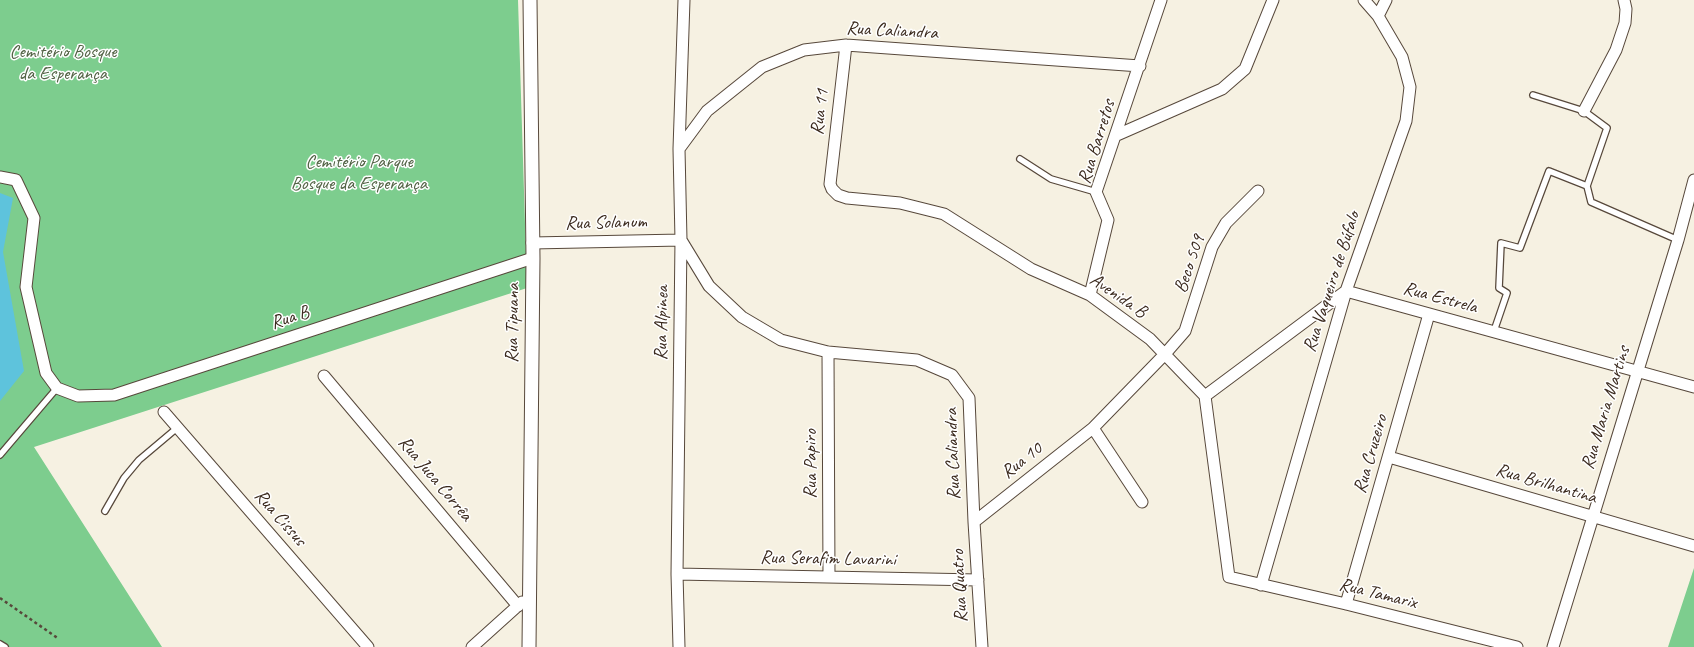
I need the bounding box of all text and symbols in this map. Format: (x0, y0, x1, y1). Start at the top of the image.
street label: Rua Caliandra (846, 17, 938, 45)
park label: Cemitério Bosque da Esperança (9, 41, 117, 85)
street label: Rua 11 (806, 88, 834, 136)
street label: Rua Barretos (1073, 97, 1121, 187)
park label: Cemitério Parque Bosque da Esperança (291, 151, 427, 195)
street label: Rua Vaqueiro de Búfalo (1299, 209, 1365, 355)
street label: Rua Solanum (565, 211, 647, 235)
street label: Beco 509 (1169, 232, 1211, 296)
street label: Avenida B (1085, 269, 1151, 323)
street label: Rua Estrela (1400, 277, 1480, 319)
street label: Rua Tipuana (501, 283, 525, 363)
street label: Rua Alpinea (650, 285, 674, 361)
street label: Rua B (268, 301, 312, 335)
street label: Rua Maria Martins (1576, 344, 1636, 472)
street label: Rua Caliandra (940, 408, 966, 500)
street label: Rua Cruzeiro (1349, 412, 1393, 496)
street label: Rua Papiro (800, 429, 822, 499)
street label: Rua Juca Corrêa (393, 432, 477, 526)
street label: Rua 10 (997, 438, 1047, 484)
street label: Rua Brilhantina (1493, 459, 1599, 509)
street label: Rua Cissus (249, 485, 311, 551)
street label: Rua Serafim Lavarini (760, 546, 896, 572)
street label: Rua Quatro (947, 549, 973, 623)
street label: Rua Tamarix (1337, 573, 1419, 615)

